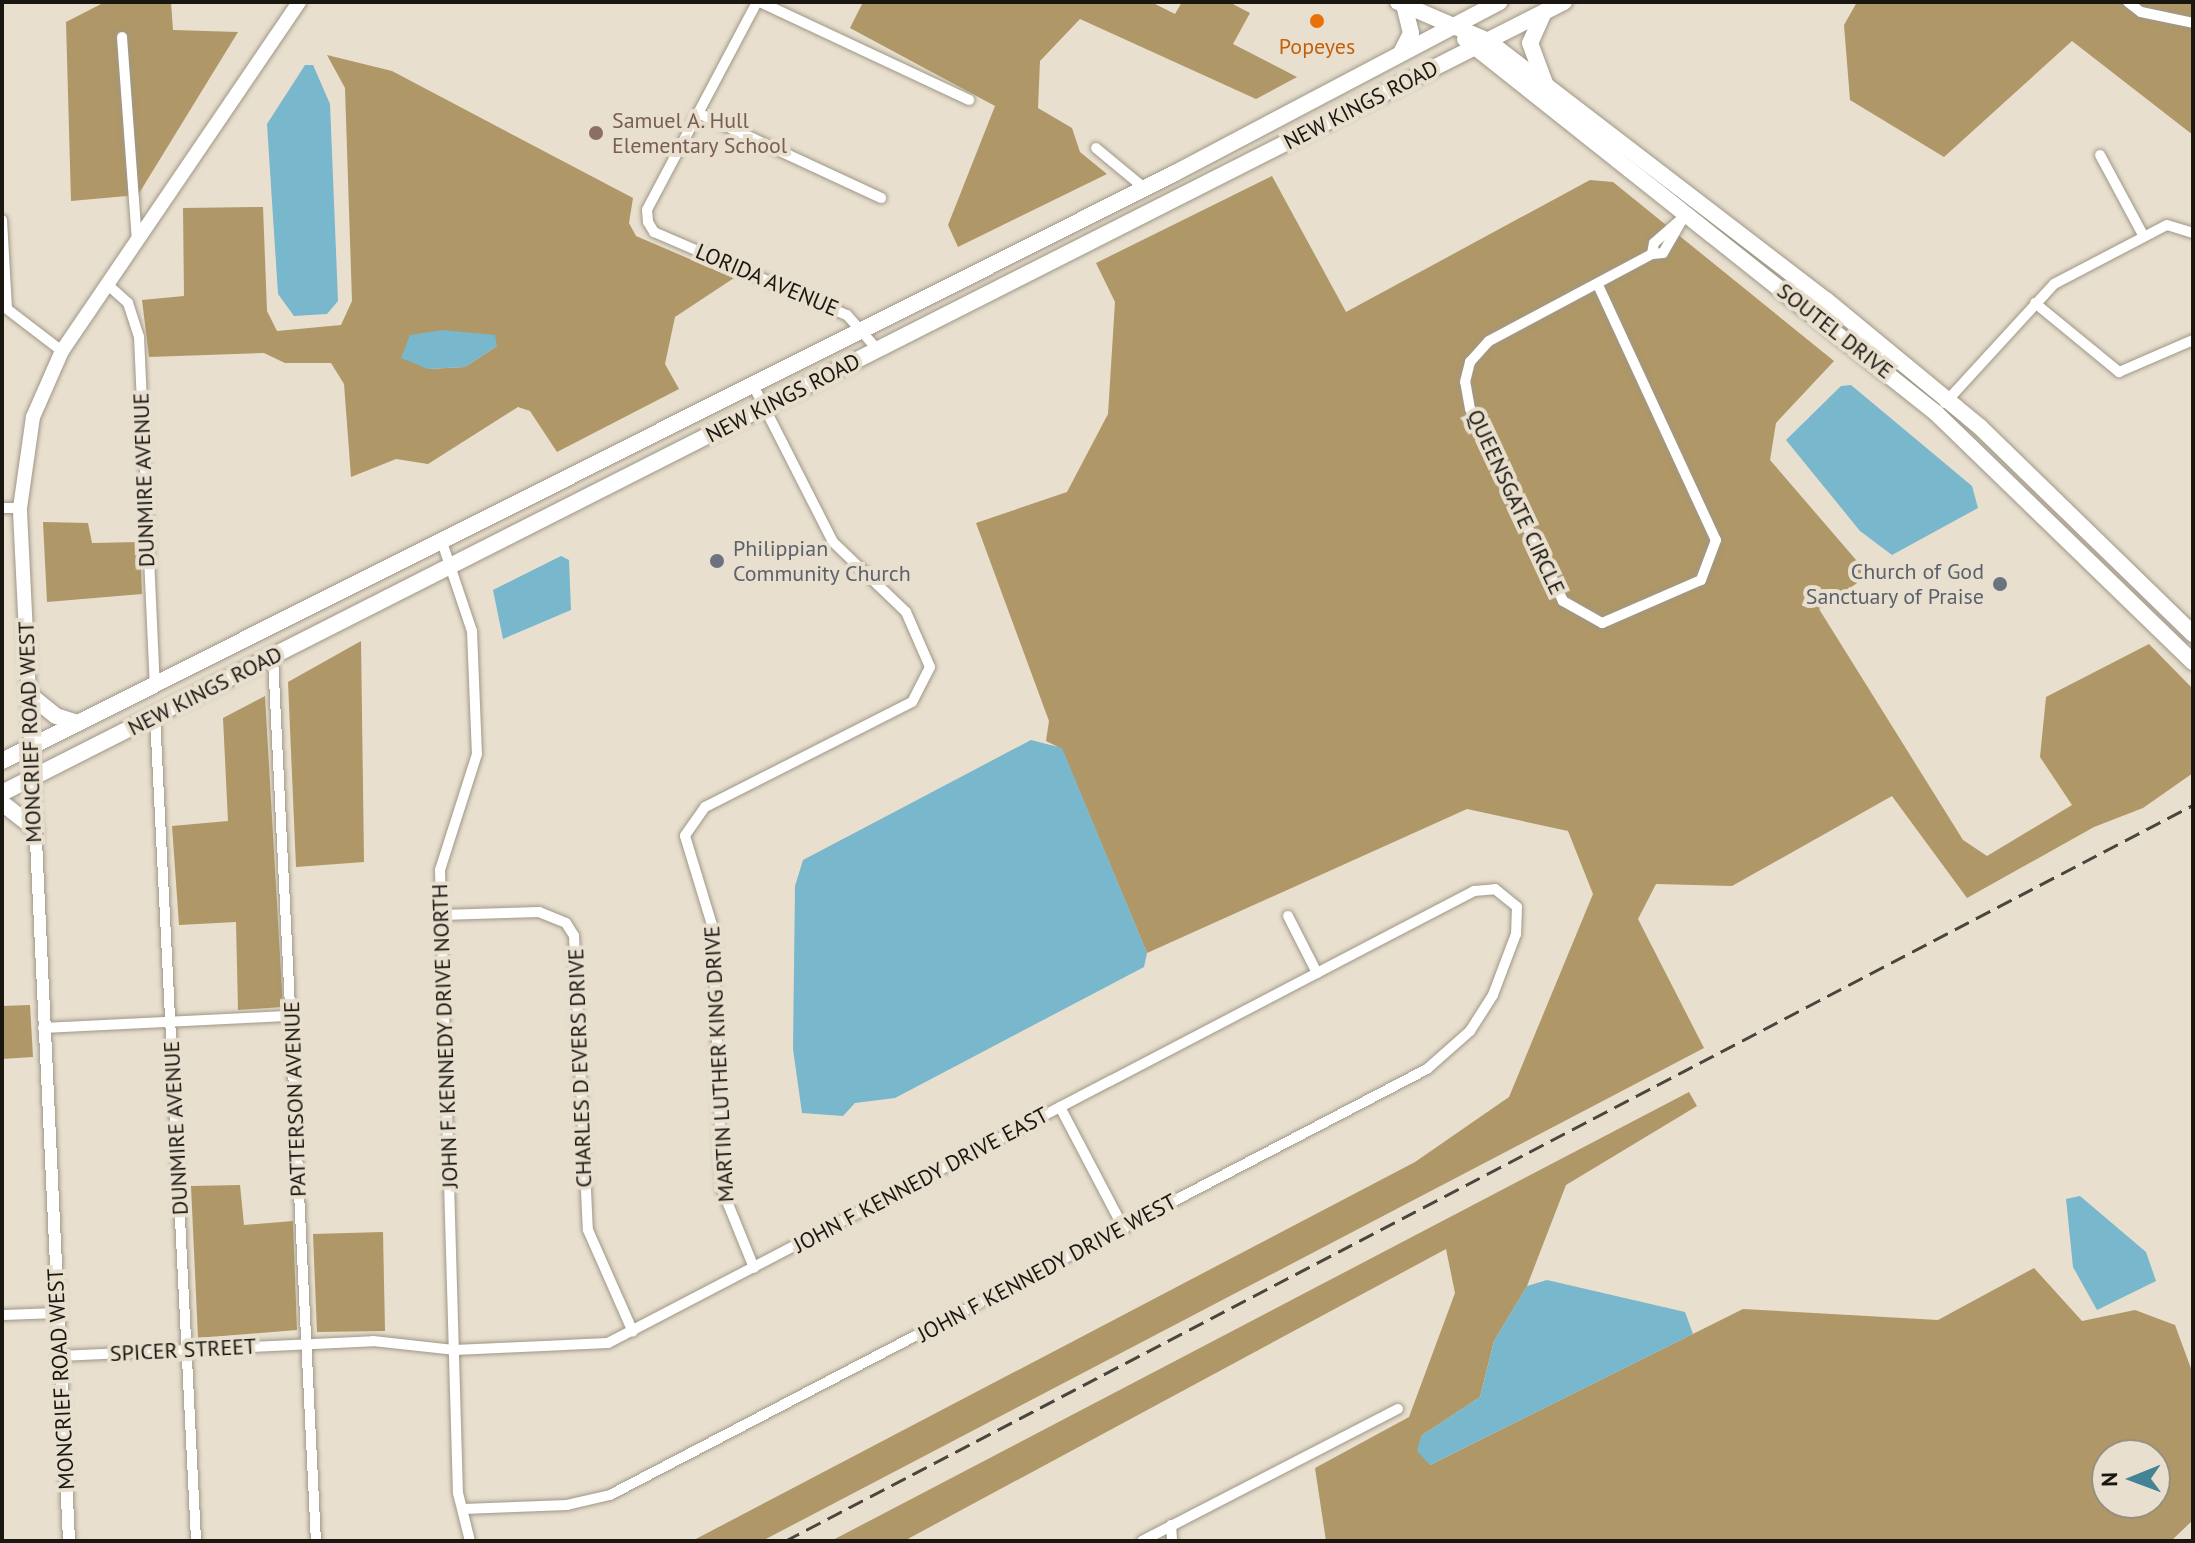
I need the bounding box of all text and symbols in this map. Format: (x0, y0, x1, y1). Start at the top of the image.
marker: Popeyes (1308, 12, 1326, 30)
place label: Popeyes (1279, 34, 1355, 60)
street label: NEW KINGS ROAD (1279, 55, 1443, 155)
place label: Samuel A. Hull Elementary School (612, 107, 788, 158)
marker: Samuel A. Hull Elementary School (587, 124, 605, 142)
street label: LORIDA AVENUE (691, 238, 843, 322)
street label: SOUTEL DRIVE (1772, 277, 1898, 385)
street label: NEW KINGS ROAD (701, 348, 865, 448)
street label: DUNMIRE AVENUE (128, 392, 160, 568)
street label: QUEENSGATE CIRCLE (1462, 405, 1570, 599)
place label: Philippian Community Church (733, 535, 912, 586)
marker: Philippian Community Church (708, 552, 726, 570)
place label: Church of God Sanctuary of Praise (1805, 558, 1984, 610)
marker: Church of God Sanctuary of Praise (1991, 575, 2009, 593)
street label: MONCRIEF ROAD WEST (13, 621, 47, 843)
street label: NEW KINGS ROAD (123, 641, 287, 741)
street label: JOHN F KENNEDY DRIVE NORTH (426, 883, 464, 1189)
street label: MARTIN LUTHER KING DRIVE (699, 925, 739, 1203)
street label: CHARLES D EVERS DRIVE (563, 948, 597, 1188)
street label: PATTERSON AVENUE (278, 1000, 312, 1198)
street label: DUNMIRE AVENUE (158, 1040, 194, 1216)
street label: JOHN F KENNEDY DRIVE EAST (789, 1101, 1053, 1259)
street label: JOHN F KENNEDY DRIVE WEST (913, 1188, 1181, 1348)
street label: MONCRIEF ROAD WEST (42, 1267, 80, 1491)
street label: SPICER STREET (109, 1333, 257, 1367)
north arrow (2091, 1439, 2171, 1519)
text: N (2095, 1472, 2123, 1487)

